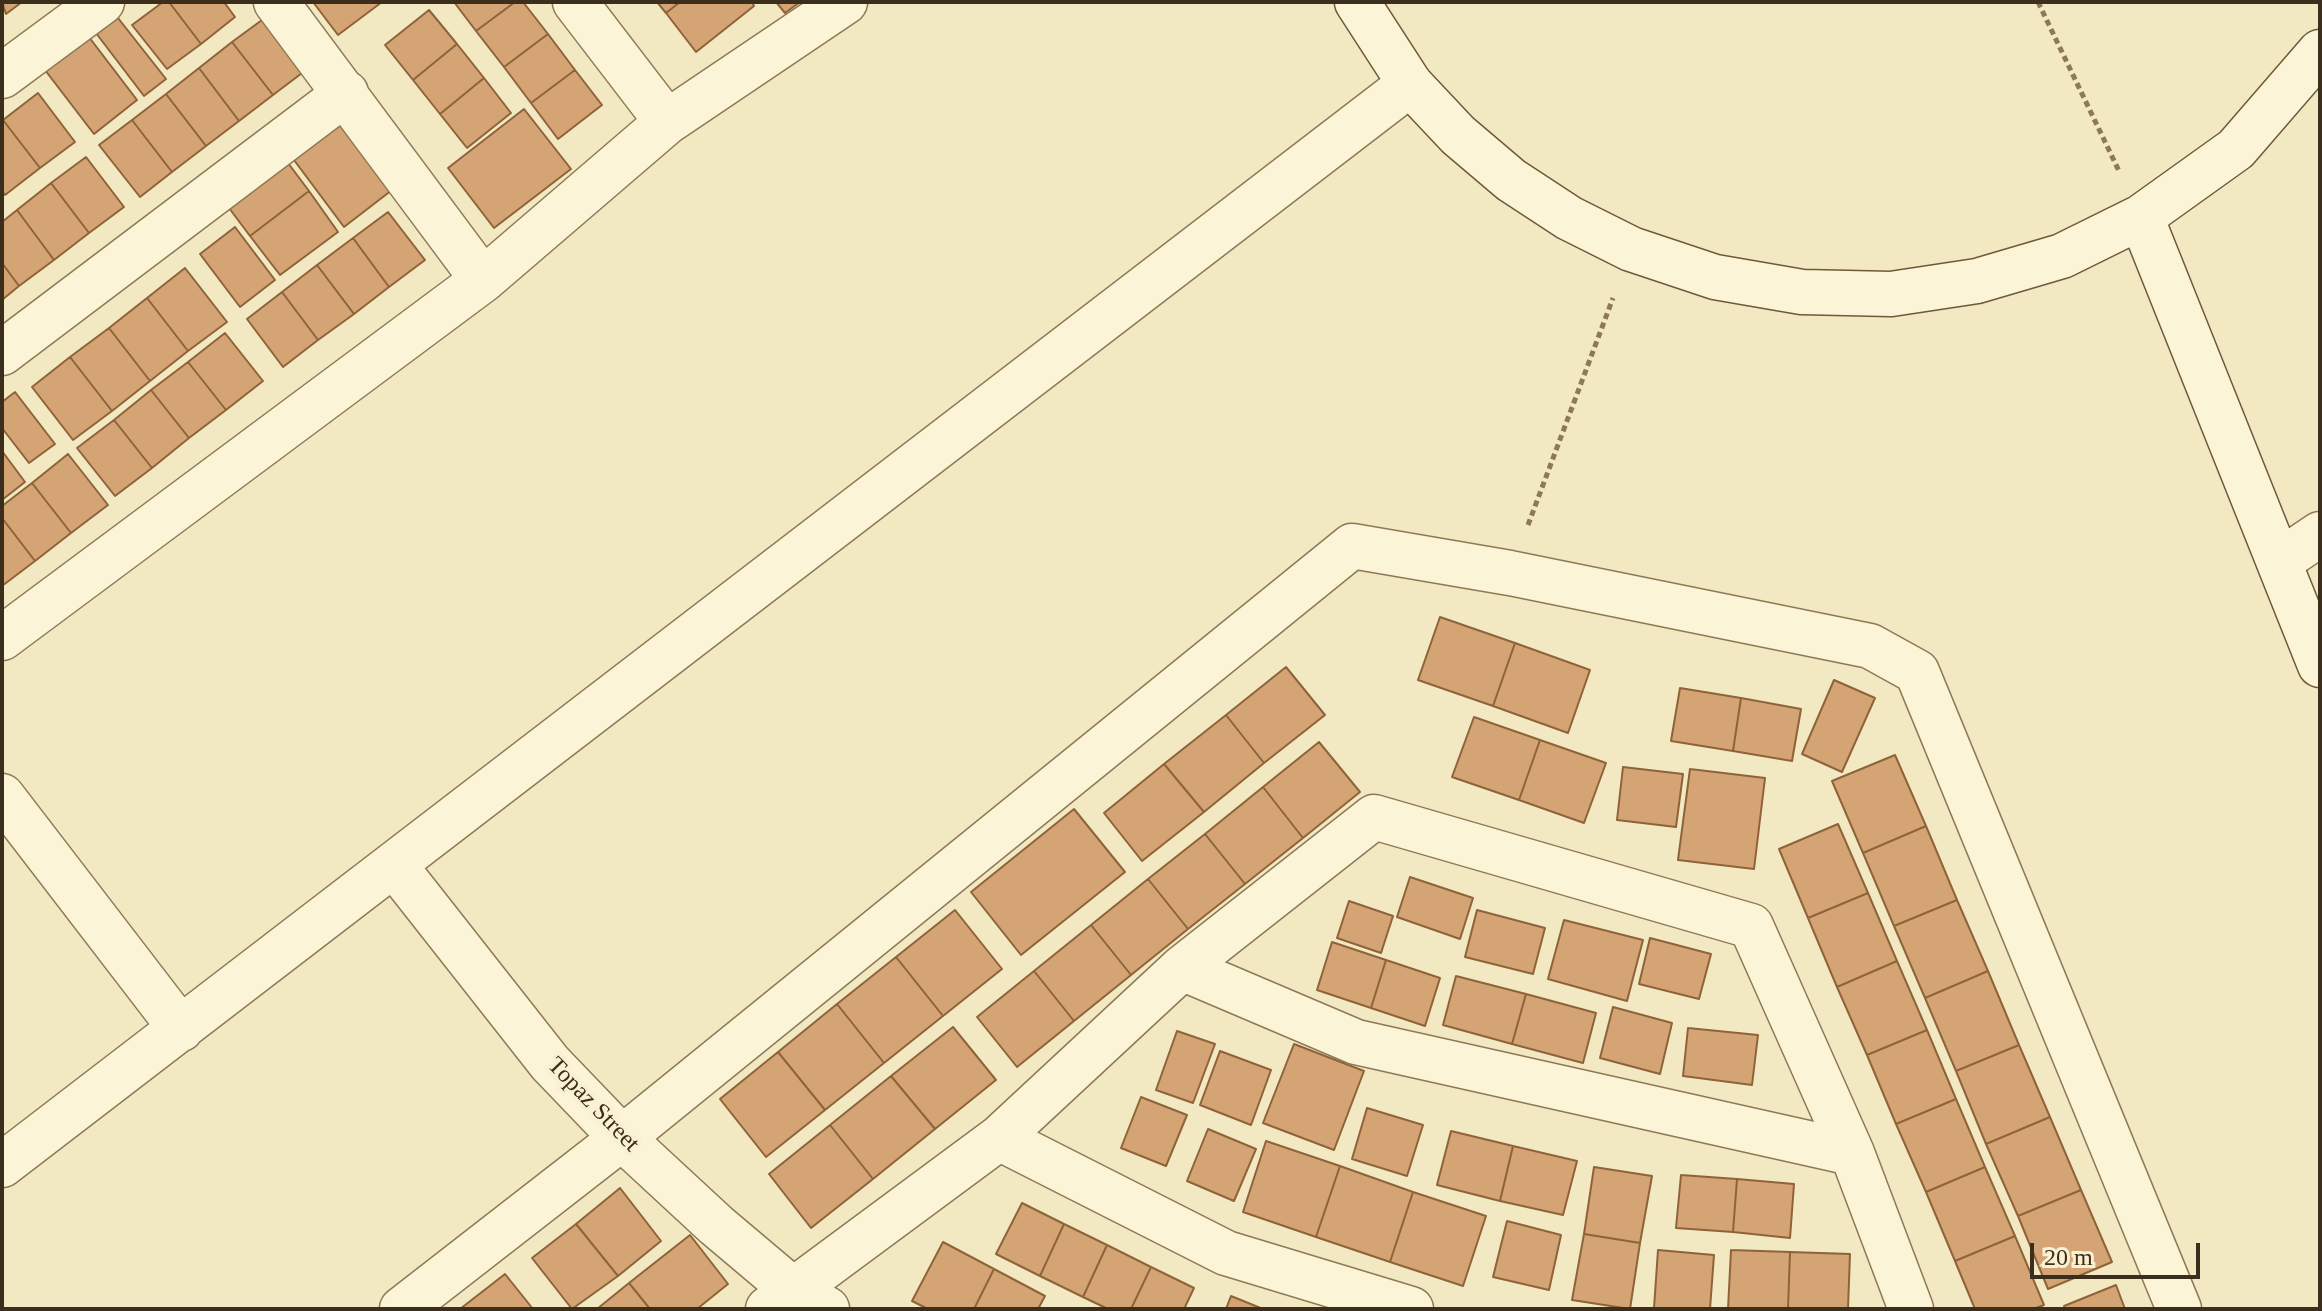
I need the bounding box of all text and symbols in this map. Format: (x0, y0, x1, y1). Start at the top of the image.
street label: Topaz Street (541, 1052, 645, 1158)
scale bar (2034, 1227, 2204, 1277)
text: 20 m (2044, 1244, 2093, 1270)

